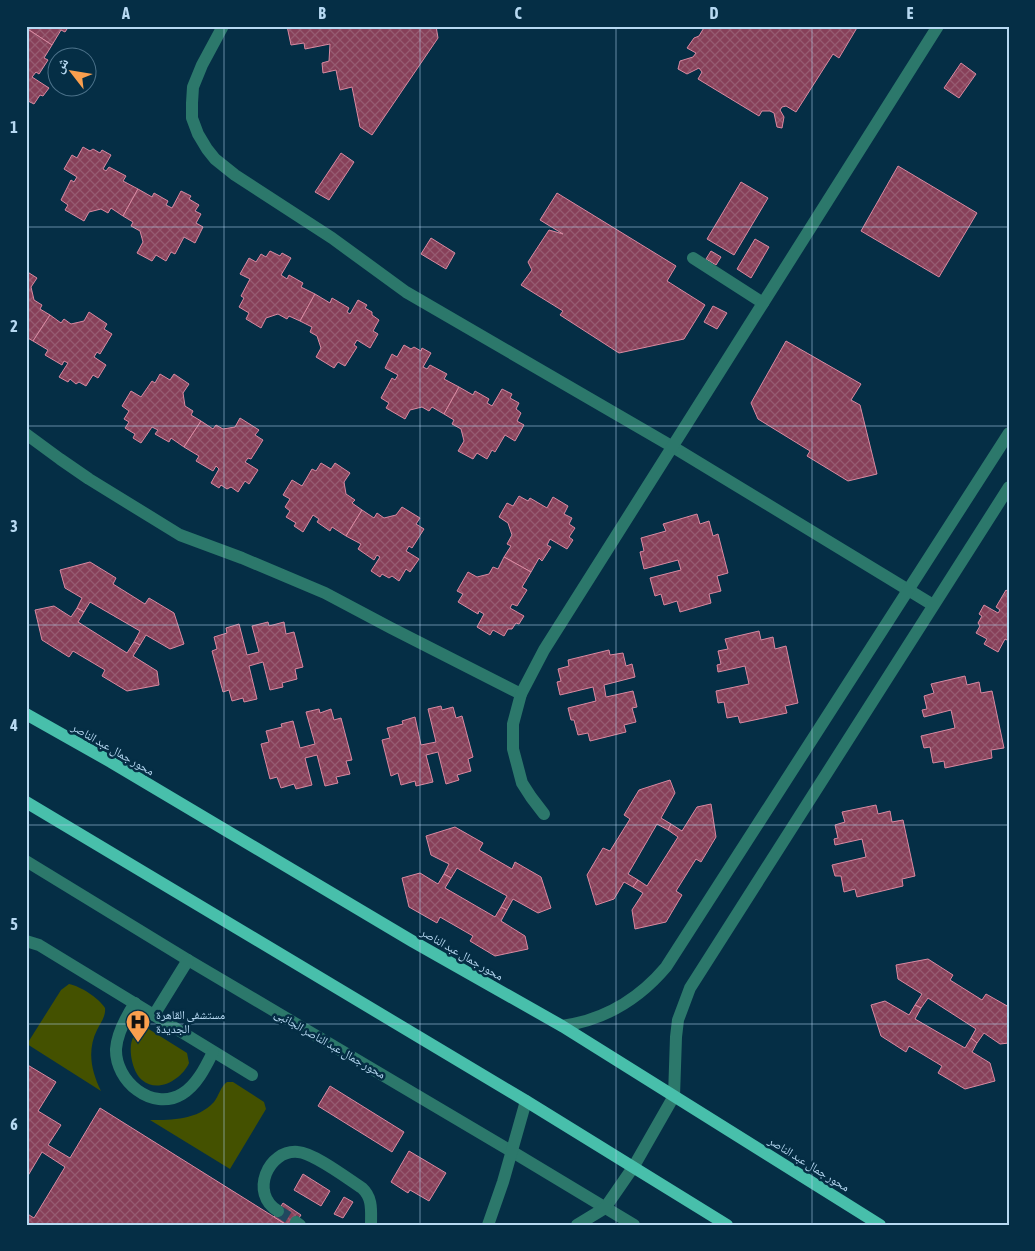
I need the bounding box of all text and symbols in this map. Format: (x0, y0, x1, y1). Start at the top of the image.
text: A (121, 4, 130, 22)
text: B (318, 4, 326, 22)
text: C (514, 4, 522, 22)
text: D (710, 4, 719, 22)
text: E (907, 4, 914, 22)
north arrow (48, 48, 98, 98)
text: ش (50, 55, 72, 76)
text: 1 (10, 118, 18, 136)
text: 2 (10, 317, 18, 335)
text: 3 (10, 517, 18, 535)
text: 4 (9, 716, 18, 734)
street label: محور جمال عبد الناصر (68, 719, 157, 779)
text: 5 (10, 915, 18, 933)
street label: محور جمال عبد الناصر (417, 924, 506, 984)
street label: محور جمال عبد الناصر الجانبى (272, 1006, 388, 1082)
place label: مستشفى القاهرة الجديدة (156, 1008, 225, 1036)
hospital icon: مستشفى القاهرة الجديدة (125, 1009, 151, 1043)
text: 6 (10, 1115, 18, 1133)
street label: محور جمال عبد الناصر (765, 1133, 852, 1195)

